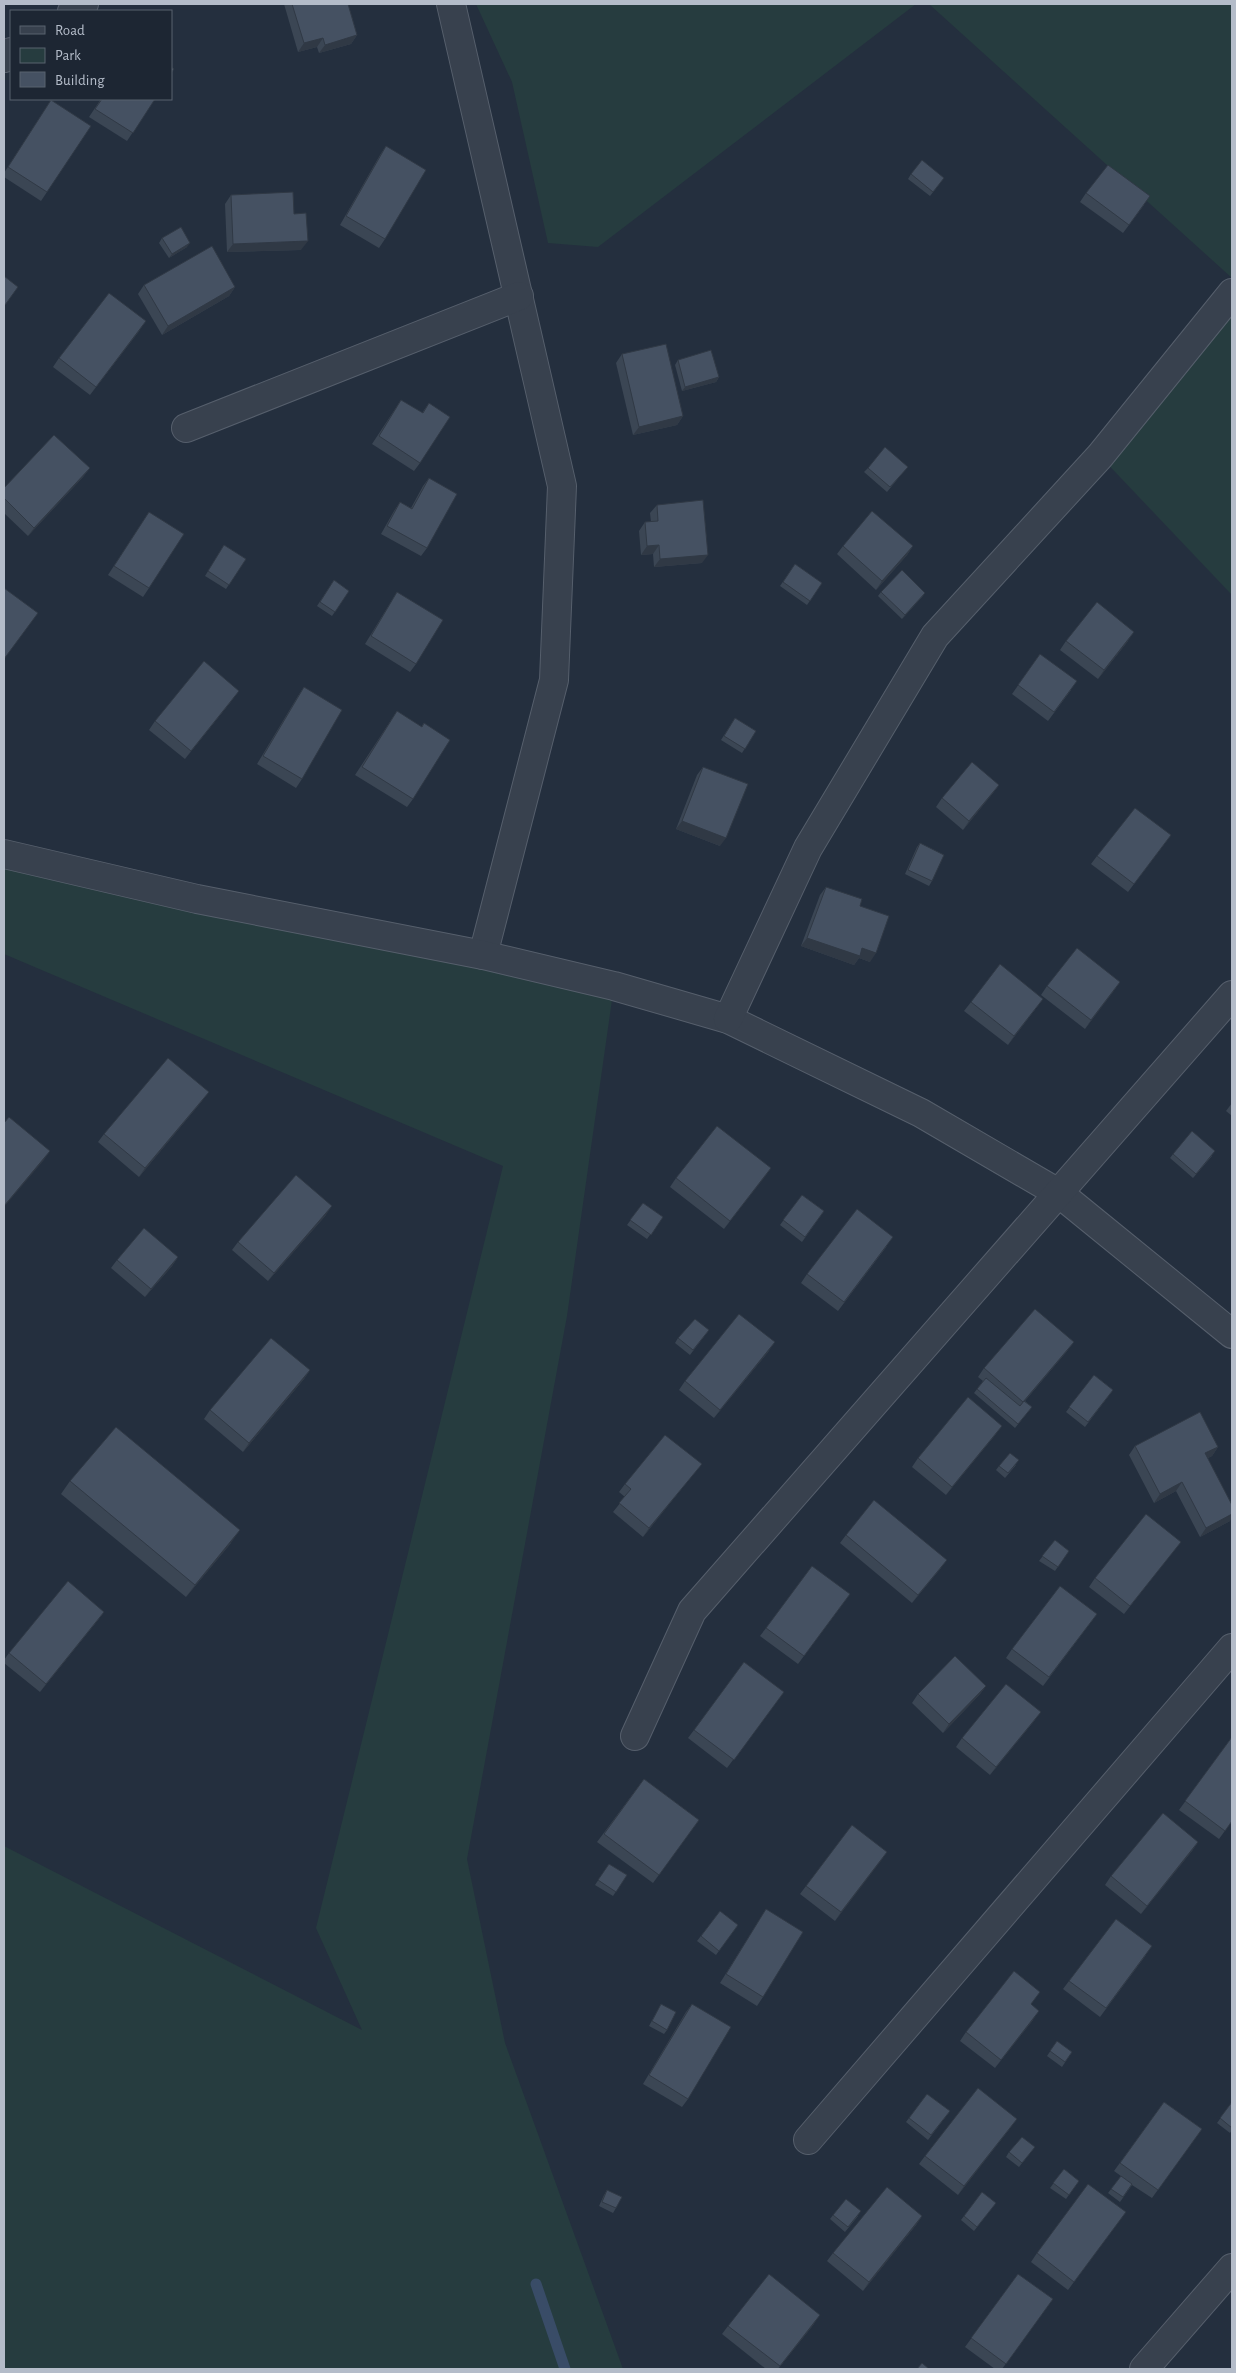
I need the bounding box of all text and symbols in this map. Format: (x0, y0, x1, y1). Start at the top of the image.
legend (10, 10, 172, 100)
text: Road (55, 23, 85, 38)
text: Park (55, 48, 81, 63)
text: Building (55, 73, 105, 88)

